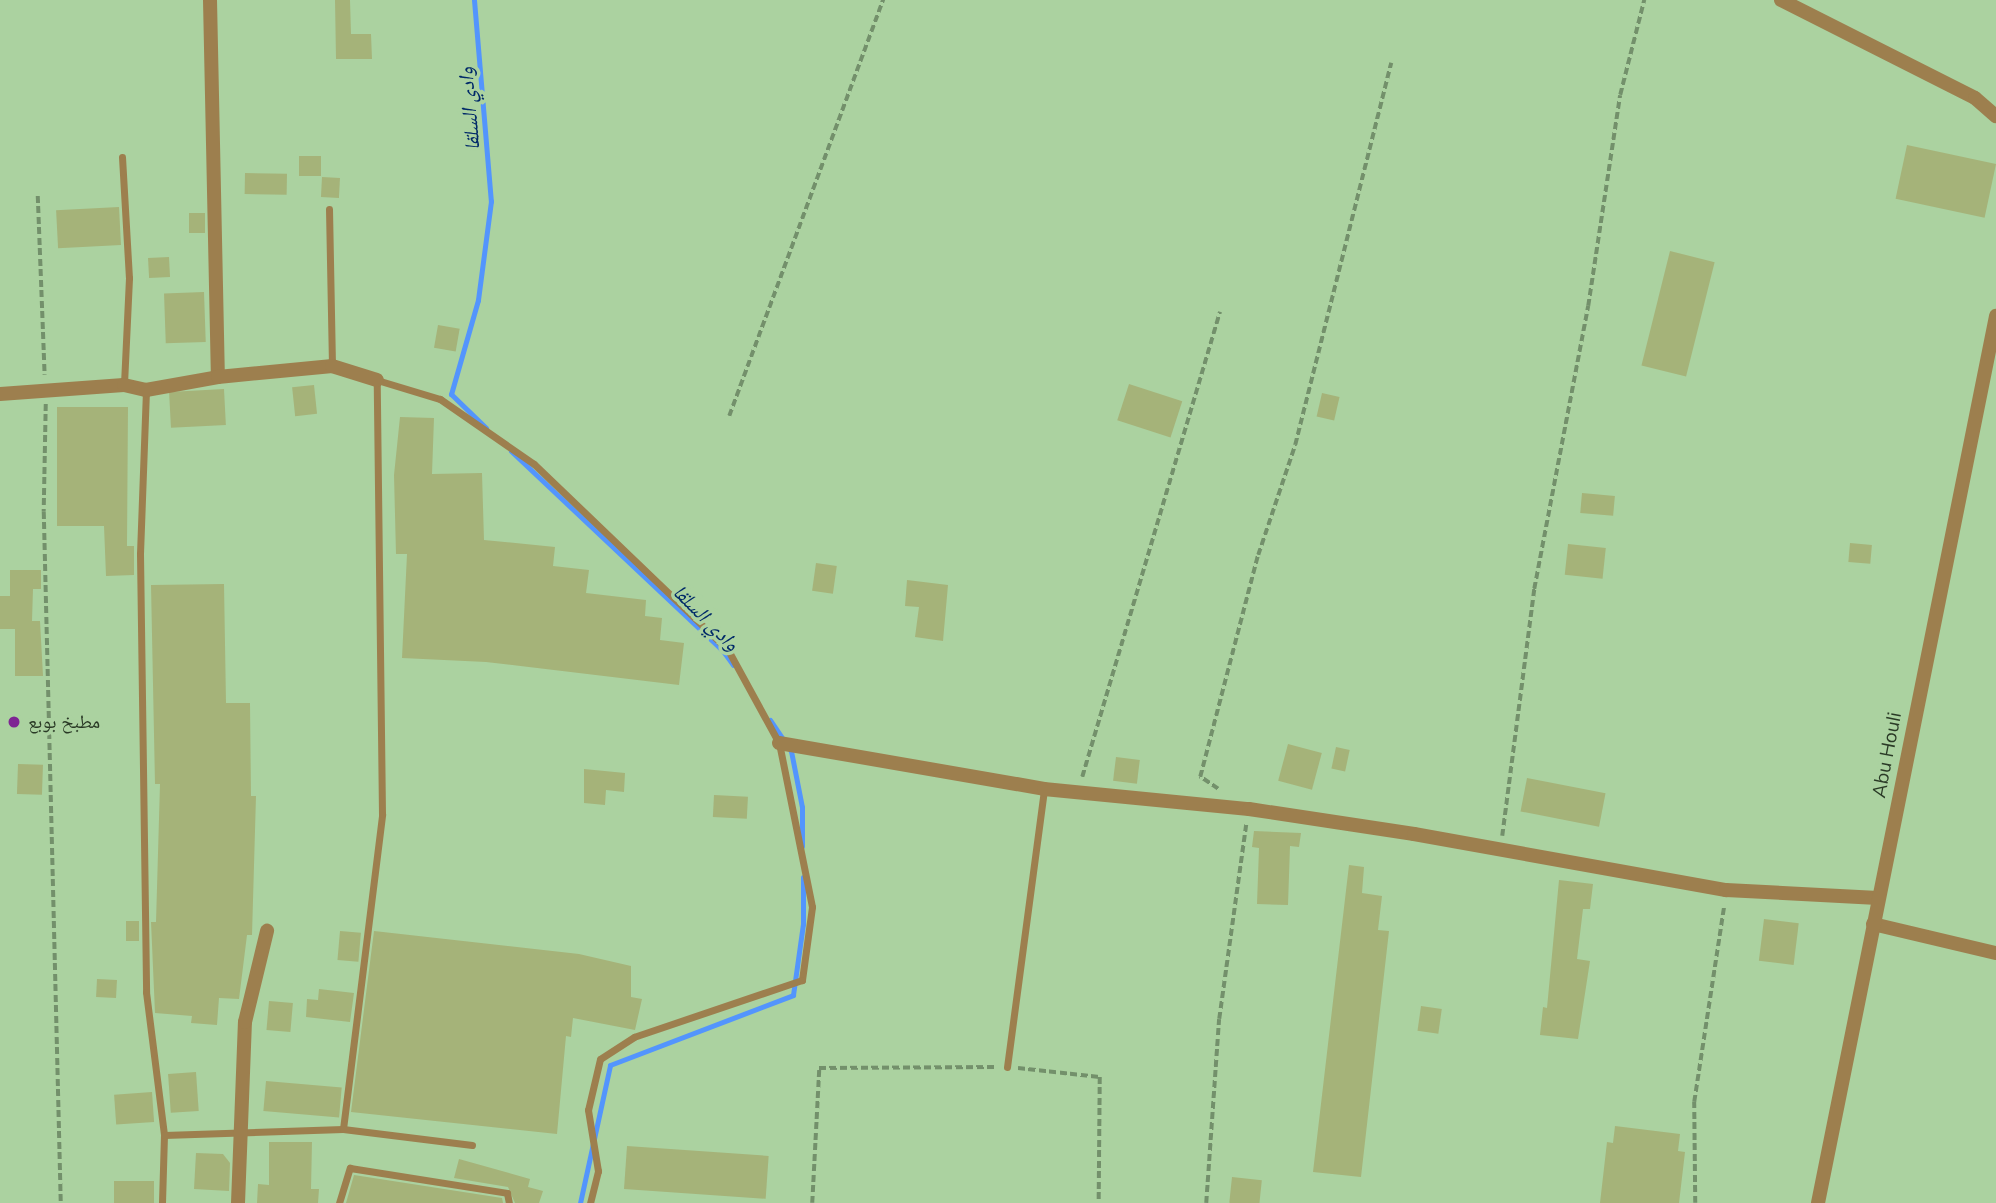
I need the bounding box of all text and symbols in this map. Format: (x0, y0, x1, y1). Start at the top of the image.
water label: وادي السلقا (452, 66, 484, 152)
water label: وادي السلقا (668, 578, 746, 656)
street label: Abu Houli (1868, 710, 1906, 800)
place label: مطبخ بوبع (28, 711, 100, 733)
marker: مطبخ بوبع (6, 714, 22, 730)

